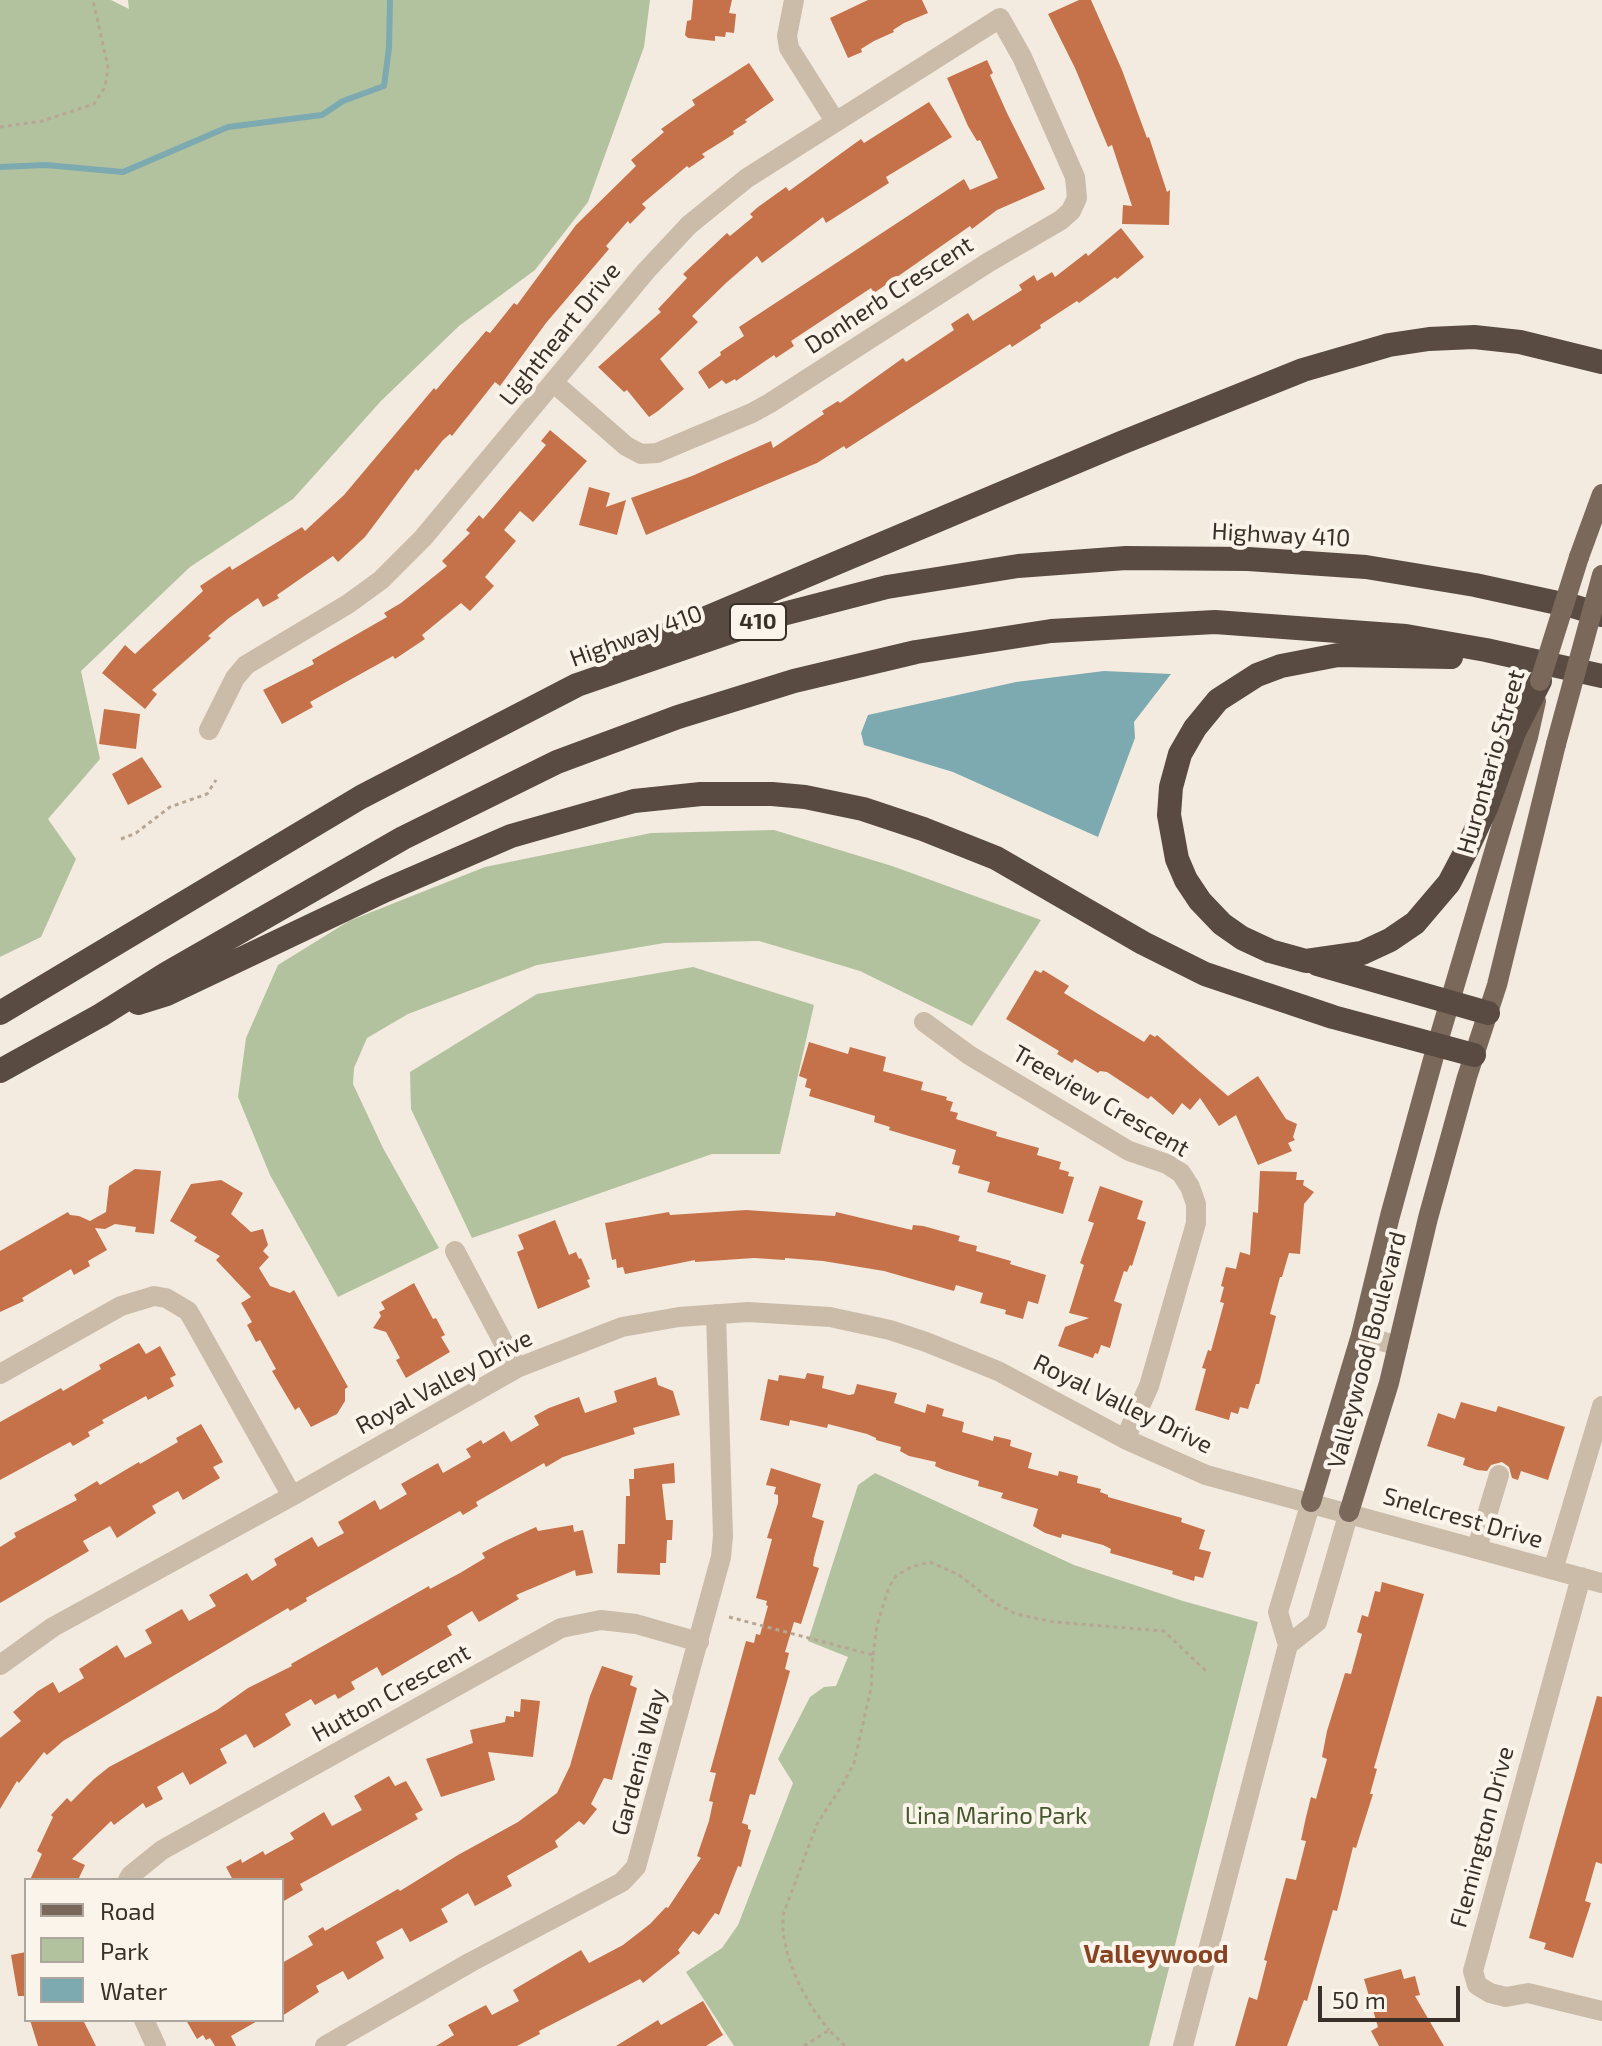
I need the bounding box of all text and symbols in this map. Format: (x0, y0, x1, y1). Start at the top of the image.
street label: Donherb Crescent (800, 230, 978, 360)
street label: Lightheart Drive (493, 257, 627, 411)
street label: Highway 410 (1211, 517, 1351, 553)
street label: Highway 410 (566, 599, 706, 673)
road number: 410 (730, 604, 786, 640)
street label: Hurontario Street (1451, 667, 1531, 857)
street label: Treeview Crescent (1008, 1039, 1194, 1163)
street label: Valleywood Boulevard (1322, 1228, 1412, 1472)
street label: Royal Valley Drive (351, 1323, 537, 1441)
street label: Royal Valley Drive (1029, 1348, 1217, 1460)
street label: Snelcrest Drive (1380, 1481, 1546, 1555)
street label: Hutton Crescent (307, 1638, 475, 1748)
street label: Gardenia Way (606, 1685, 672, 1839)
street label: Flemington Drive (1444, 1743, 1520, 1931)
park label: Lina Marino Park (905, 1802, 1087, 1830)
legend (24, 1878, 284, 2022)
text: Road (100, 1896, 155, 1925)
text: Park (100, 1936, 149, 1965)
district label: Valleywood (1083, 1938, 1229, 1970)
scale bar (1322, 1970, 1464, 2020)
text: Water (100, 1976, 167, 2005)
text: 50 m (1332, 1985, 1386, 2014)

